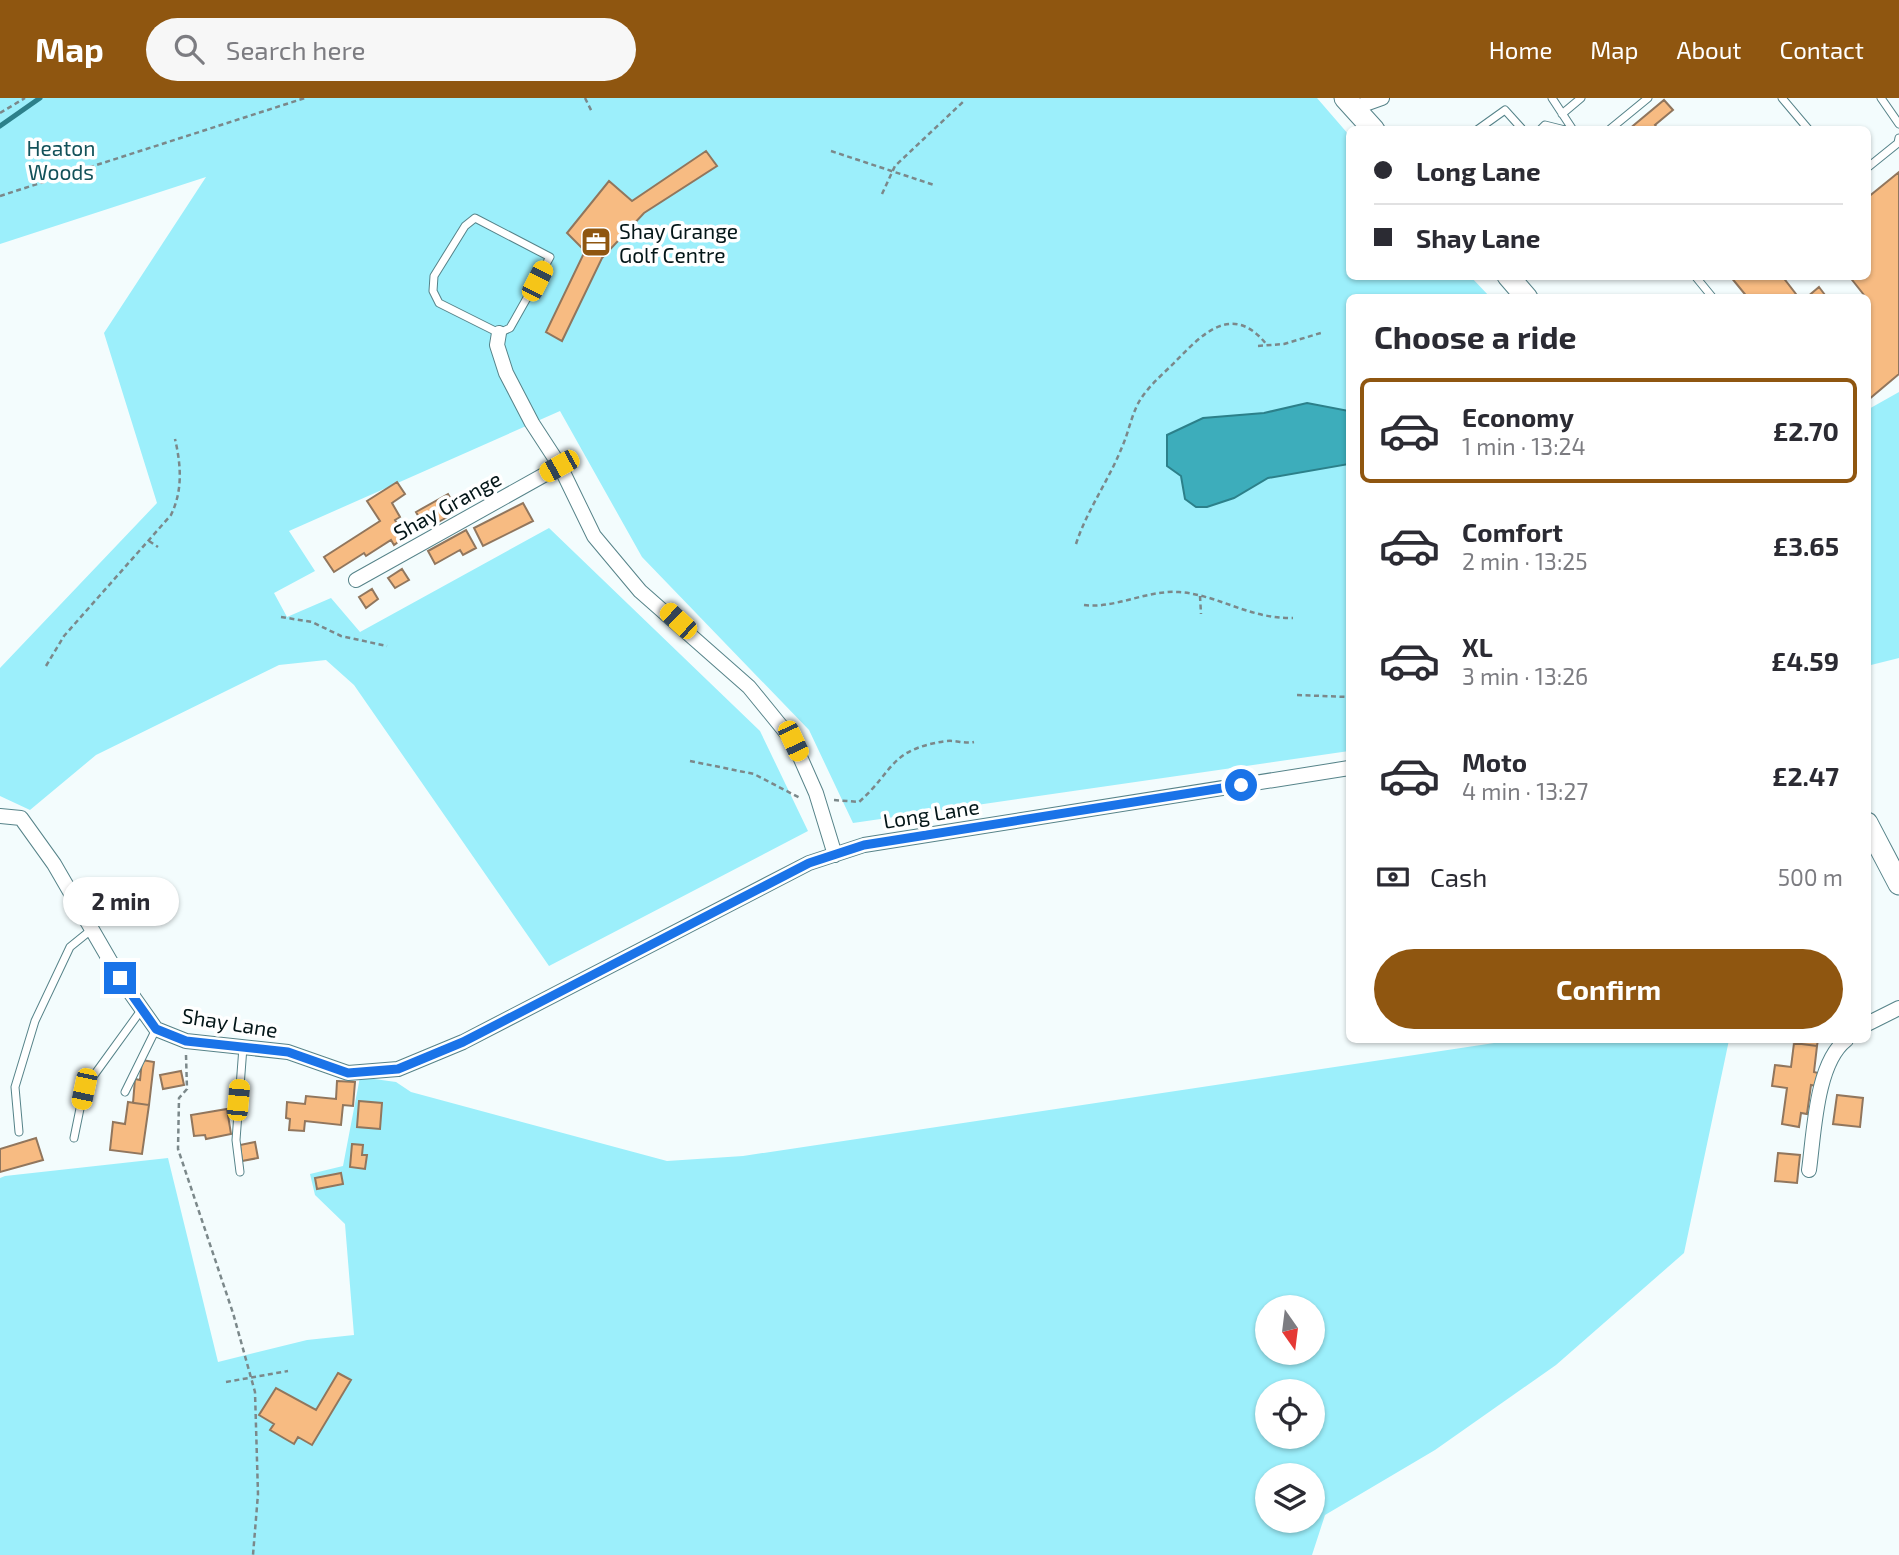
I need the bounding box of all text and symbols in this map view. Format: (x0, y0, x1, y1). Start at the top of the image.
search box (146, 18, 636, 81)
text: Map (35, 29, 104, 69)
icon: search (170, 30, 208, 68)
text: Search here (226, 34, 365, 65)
text: Home (1489, 35, 1552, 64)
text: Map (1590, 35, 1638, 64)
text: About (1676, 35, 1742, 64)
text: Contact (1780, 35, 1864, 64)
park label: Heaton Woods (27, 135, 95, 184)
text: Long Lane (1416, 155, 1541, 186)
place label: Shay Grange Golf Centre (619, 218, 738, 267)
text: Shay Lane (1416, 222, 1540, 253)
office icon: Shay Grange Golf Centre (579, 225, 613, 259)
car (519, 258, 556, 304)
text: Choose a ride (1374, 317, 1577, 355)
icon: car (1378, 399, 1441, 462)
text: Economy (1462, 401, 1574, 432)
text: £2.70 (1773, 415, 1839, 446)
text: 1 min · 13:24 (1462, 432, 1586, 460)
car (536, 447, 583, 485)
street label: Shay Grange (389, 465, 505, 545)
icon: car (1378, 514, 1441, 577)
text: Comfort (1462, 516, 1563, 547)
text: £3.65 (1773, 530, 1839, 561)
text: 2 min · 13:25 (1462, 547, 1588, 575)
car (656, 599, 701, 643)
icon: car (1378, 629, 1441, 692)
text: XL (1462, 631, 1493, 662)
text: £4.59 (1771, 645, 1839, 676)
text: 3 min · 13:26 (1462, 662, 1588, 690)
car (775, 718, 812, 764)
icon: car (1378, 744, 1441, 807)
text: Moto (1462, 746, 1527, 777)
text: £2.47 (1772, 760, 1839, 791)
route start (1225, 769, 1257, 801)
text: 4 min · 13:27 (1462, 777, 1588, 805)
street label: Long Lane (881, 793, 981, 833)
icon: cash (1374, 858, 1412, 896)
text: Cash (1430, 861, 1487, 892)
text: 500 m (1778, 863, 1843, 891)
callout: 2 min (62, 876, 178, 926)
text: 2 min (92, 887, 150, 915)
button: Confirm (1374, 949, 1843, 1029)
route end (104, 962, 136, 994)
street label: Shay Lane (180, 1002, 280, 1042)
car (70, 1066, 99, 1112)
car (226, 1078, 251, 1122)
north arrow (1255, 1295, 1325, 1365)
map controls (1255, 1295, 1325, 1533)
button: locate (1255, 1379, 1325, 1449)
button: layers (1255, 1463, 1325, 1533)

